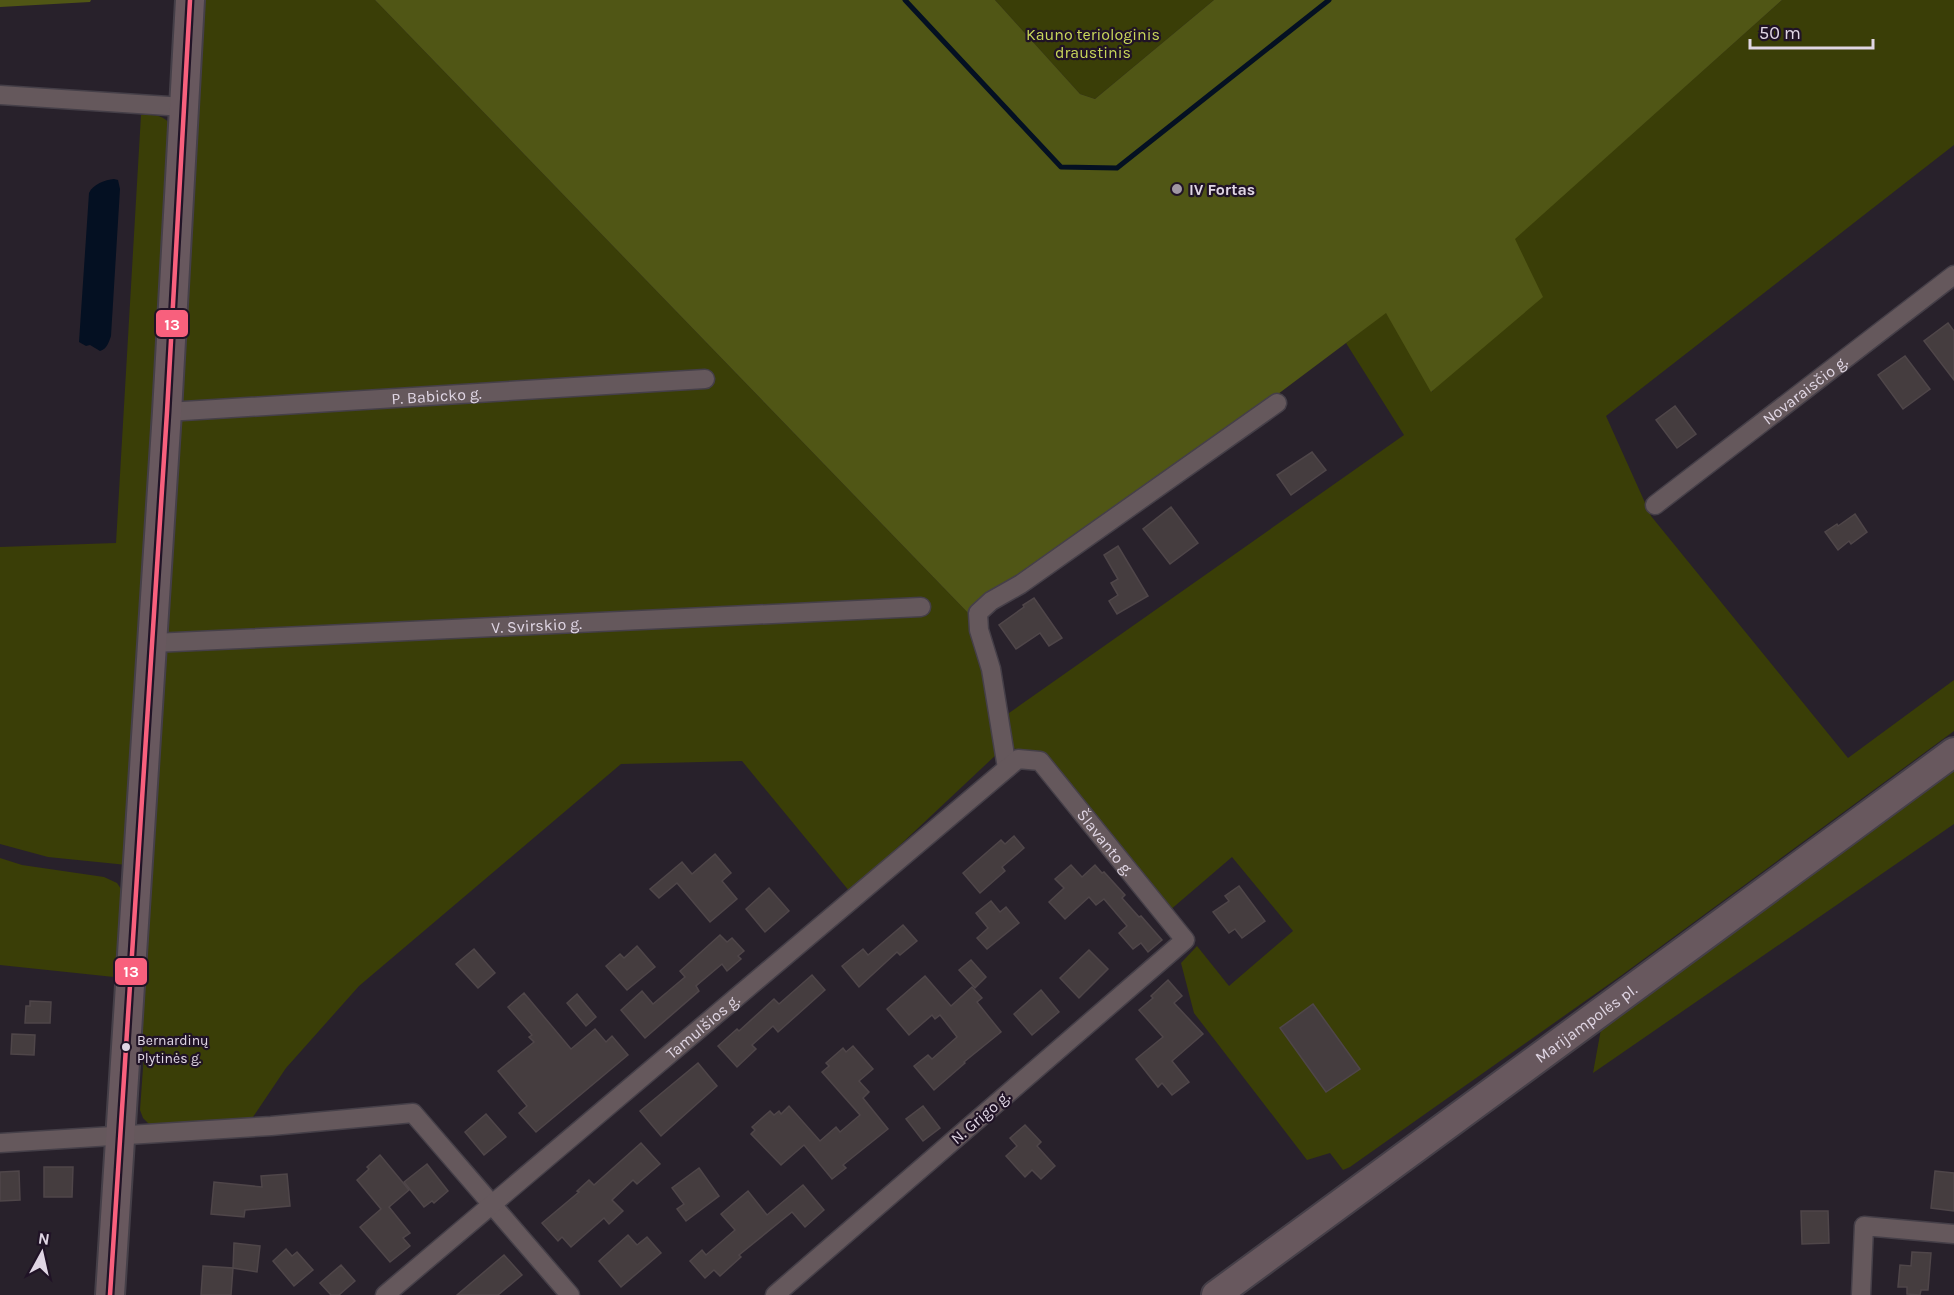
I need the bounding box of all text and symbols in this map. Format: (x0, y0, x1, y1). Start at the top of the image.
scale bar (1750, 12, 1873, 50)
text: 50 m (1759, 22, 1801, 44)
park label: Kauno teriologinis draustinis (1026, 25, 1160, 62)
place label: IV Fortas (1189, 180, 1255, 199)
marker: IV Fortas (1170, 182, 1184, 196)
line badge: 13 (155, 309, 189, 338)
text: 13 (164, 315, 180, 334)
street label: Novaraisčio g. (1759, 351, 1851, 429)
street label: P. Babicko g. (391, 384, 482, 408)
street label: V. Svirskio g. (491, 614, 582, 637)
street label: Šlavanto g. (1073, 805, 1138, 880)
line badge: 13 (114, 957, 148, 986)
text: 13 (123, 962, 139, 981)
street label: Marijampolės pl. (1531, 980, 1641, 1067)
street label: Tamulšios g. (662, 990, 744, 1063)
place label: Bernardinų Plytinės g. (137, 1032, 209, 1067)
marker: Bernardinų Plytinės g. (120, 1041, 132, 1053)
street label: N. Grigo g. (947, 1087, 1014, 1148)
north arrow (12, 1223, 72, 1283)
text: N (37, 1228, 51, 1249)

